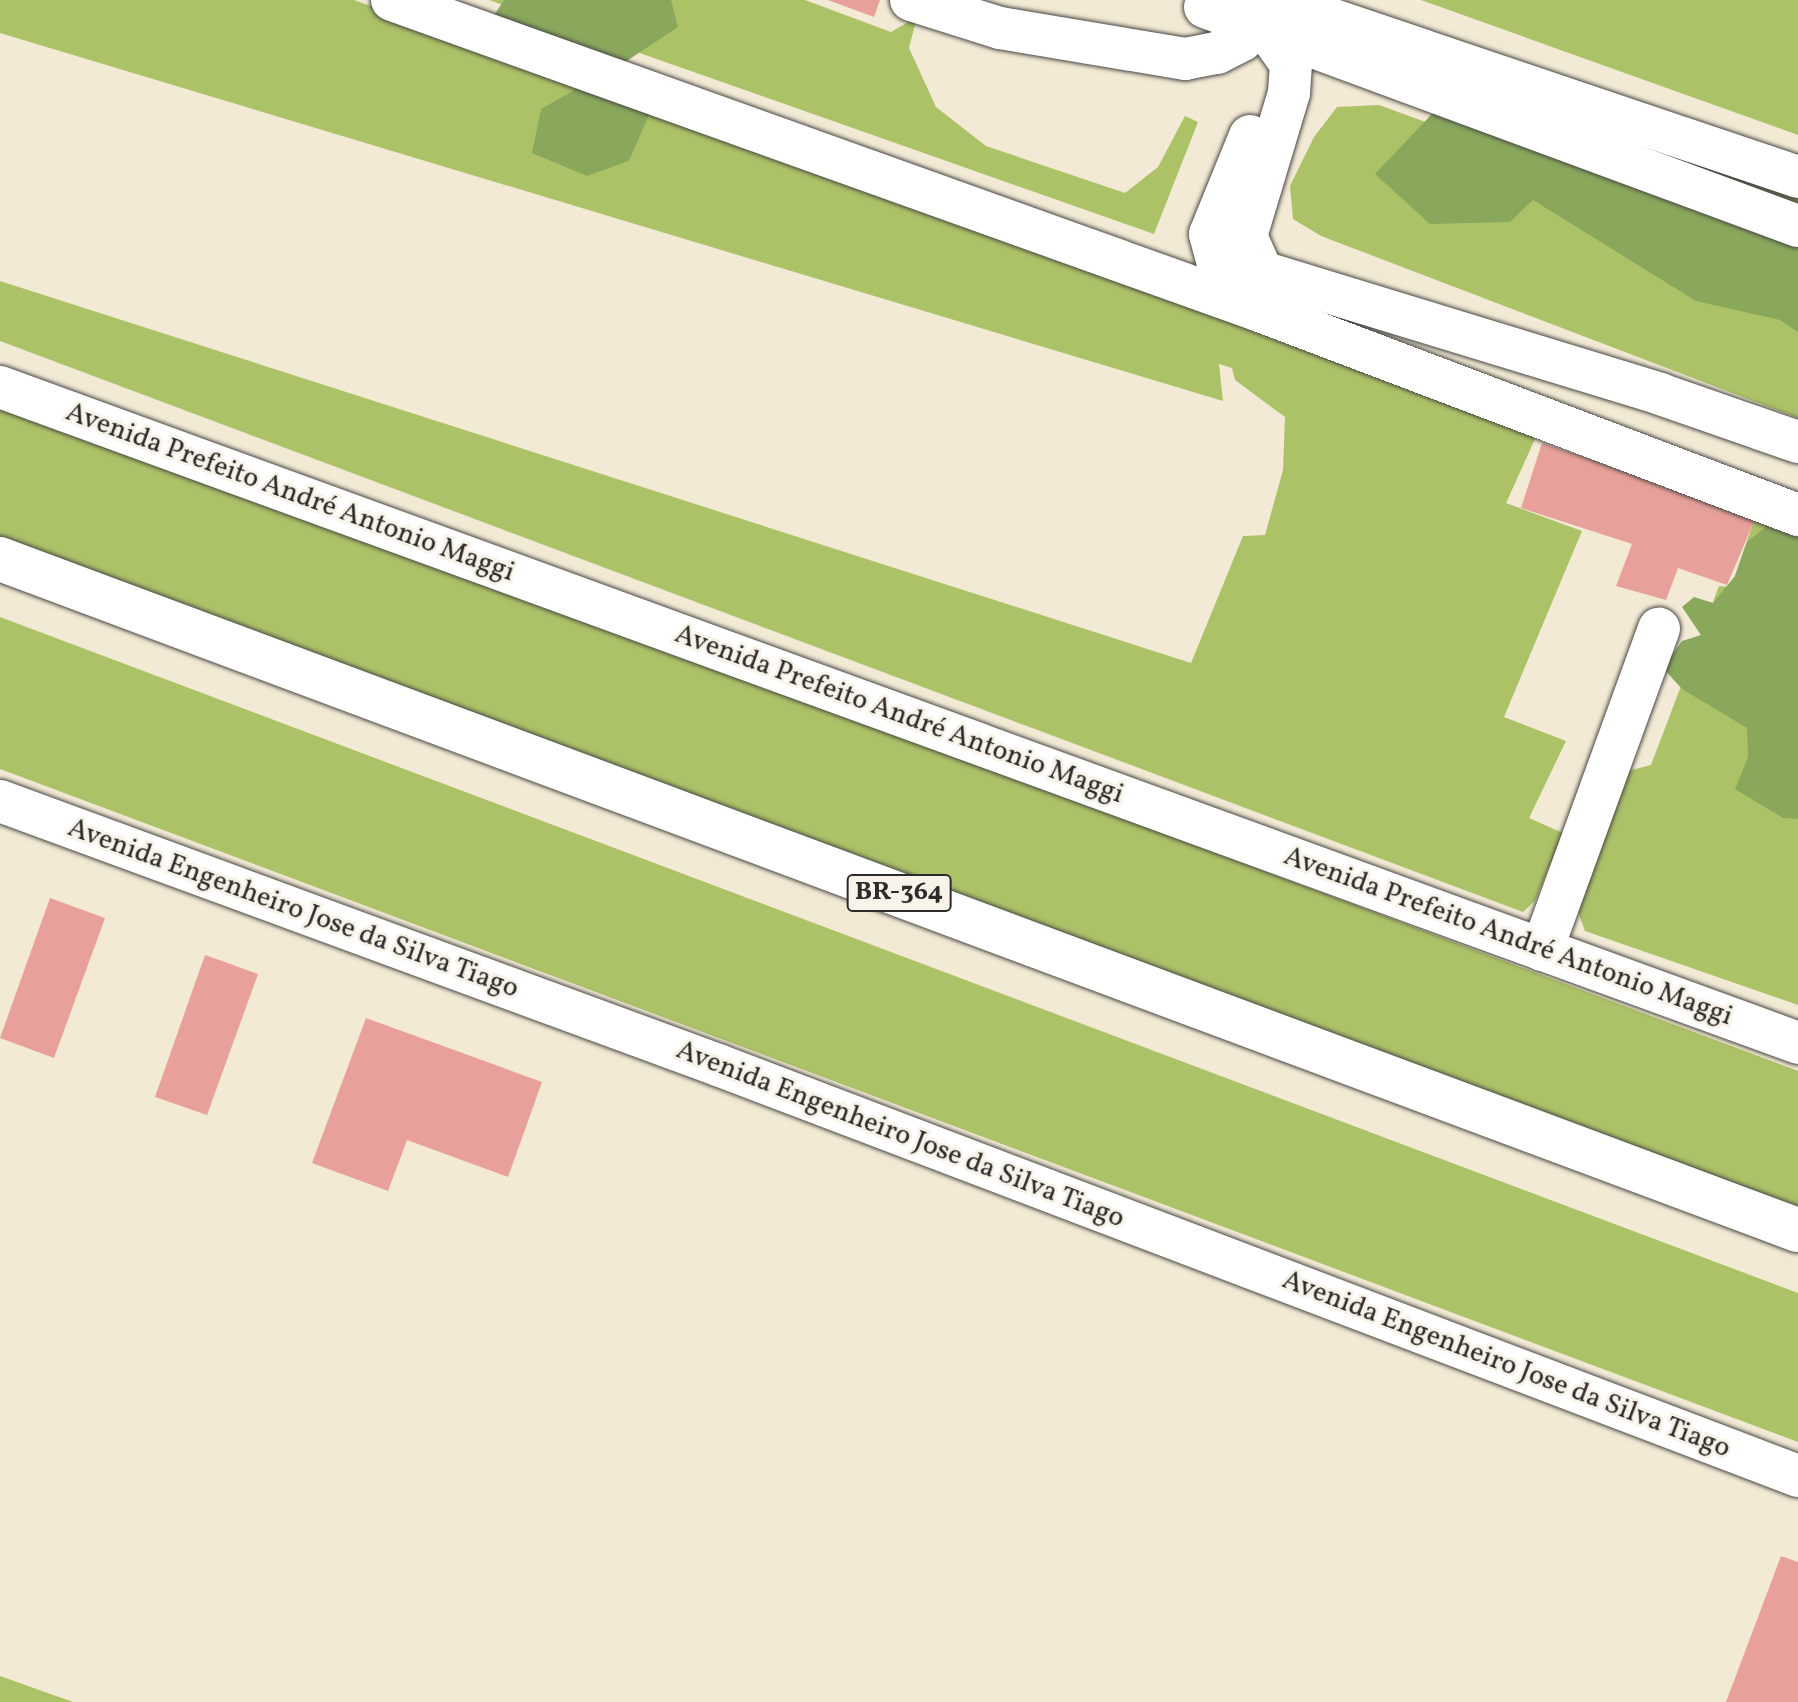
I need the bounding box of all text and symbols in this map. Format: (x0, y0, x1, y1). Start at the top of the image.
street label: Avenida Prefeito André Antonio Maggi (61, 396, 519, 590)
street label: Avenida Prefeito André Antonio Maggi (670, 618, 1128, 812)
street label: Avenida Engenheiro Jose da Silva Tiago (63, 811, 523, 1007)
street label: Avenida Prefeito André Antonio Maggi (1279, 840, 1737, 1034)
road number: BR-364 (845, 871, 953, 915)
street label: Avenida Engenheiro Jose da Silva Tiago (671, 1034, 1129, 1236)
street label: Avenida Engenheiro Jose da Silva Tiago (1277, 1264, 1735, 1466)

